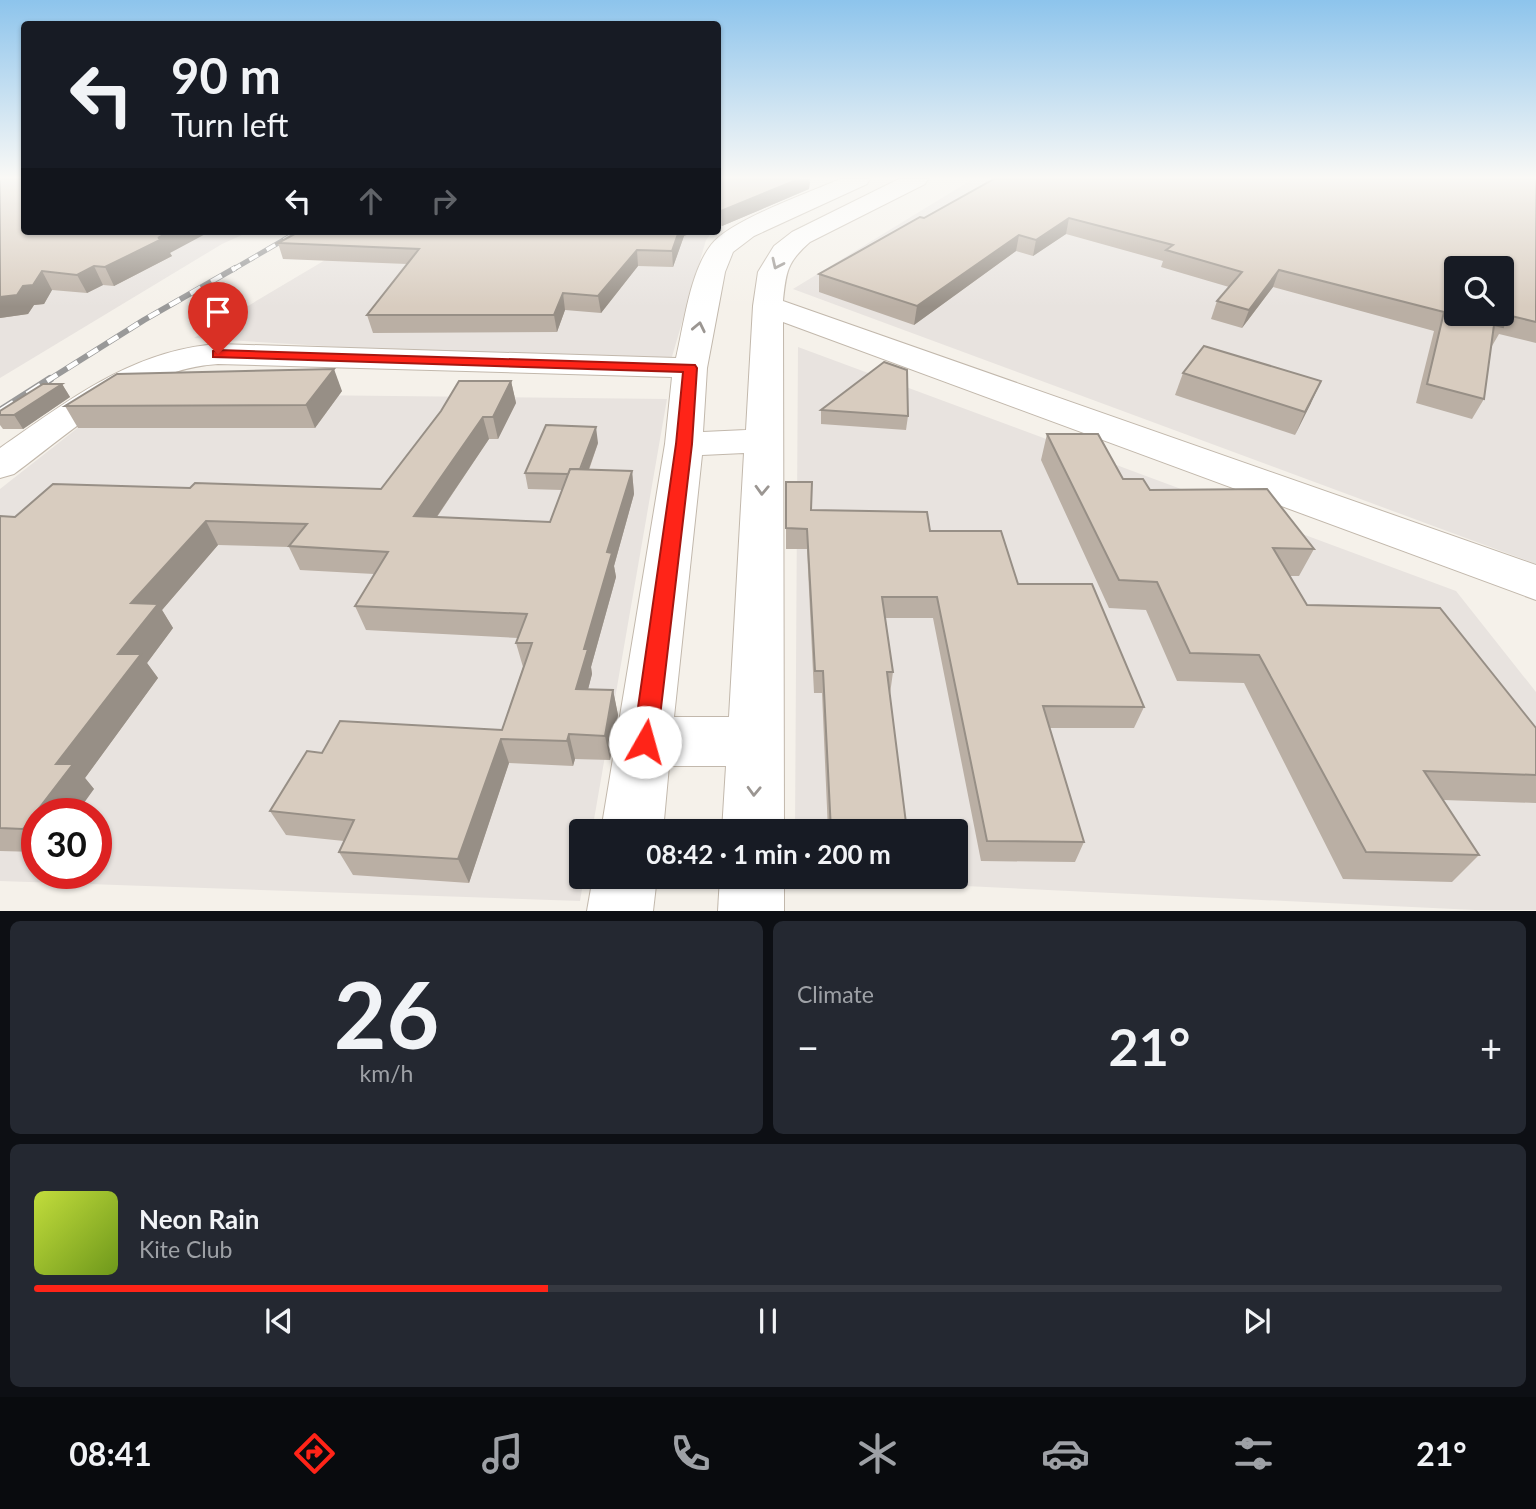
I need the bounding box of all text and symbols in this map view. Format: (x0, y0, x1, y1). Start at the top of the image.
text: 90 m (171, 46, 281, 104)
icon: left (56, 49, 147, 140)
text: Turn left (171, 105, 288, 144)
icon: left (279, 182, 317, 220)
icon: ahead (352, 182, 390, 220)
icon: right (425, 182, 463, 220)
map controls (1444, 256, 1514, 326)
button: search (1444, 256, 1514, 326)
one-way arrow (771, 257, 785, 269)
pin (188, 282, 248, 354)
icon: arrive (199, 293, 237, 331)
one-way arrow (690, 321, 705, 333)
one-way arrow (755, 485, 770, 496)
position arrow (608, 705, 682, 779)
one-way arrow (746, 786, 762, 796)
speed limit sign: 30 (21, 798, 112, 889)
text: 08:42 · 1 min · 200 m (646, 838, 891, 870)
text: 26 (334, 959, 439, 1068)
text: Climate (797, 980, 874, 1008)
text: 21° (1109, 1015, 1190, 1077)
text: − (797, 1024, 819, 1070)
text: + (1480, 1024, 1502, 1070)
text: km/h (360, 1059, 413, 1087)
text: Neon Rain (139, 1203, 259, 1235)
text: Kite Club (139, 1235, 232, 1263)
icon: previous (260, 1302, 298, 1340)
icon: pause (749, 1302, 787, 1340)
icon: next (1238, 1302, 1276, 1340)
icon: directions (290, 1429, 339, 1478)
icon: music (478, 1429, 527, 1478)
icon: phone (666, 1429, 715, 1478)
icon: climate (853, 1429, 902, 1478)
icon: car (1041, 1429, 1090, 1478)
icon: filters (1229, 1429, 1278, 1478)
text: 08:41 (69, 1434, 152, 1473)
text: 21° (1416, 1434, 1467, 1473)

